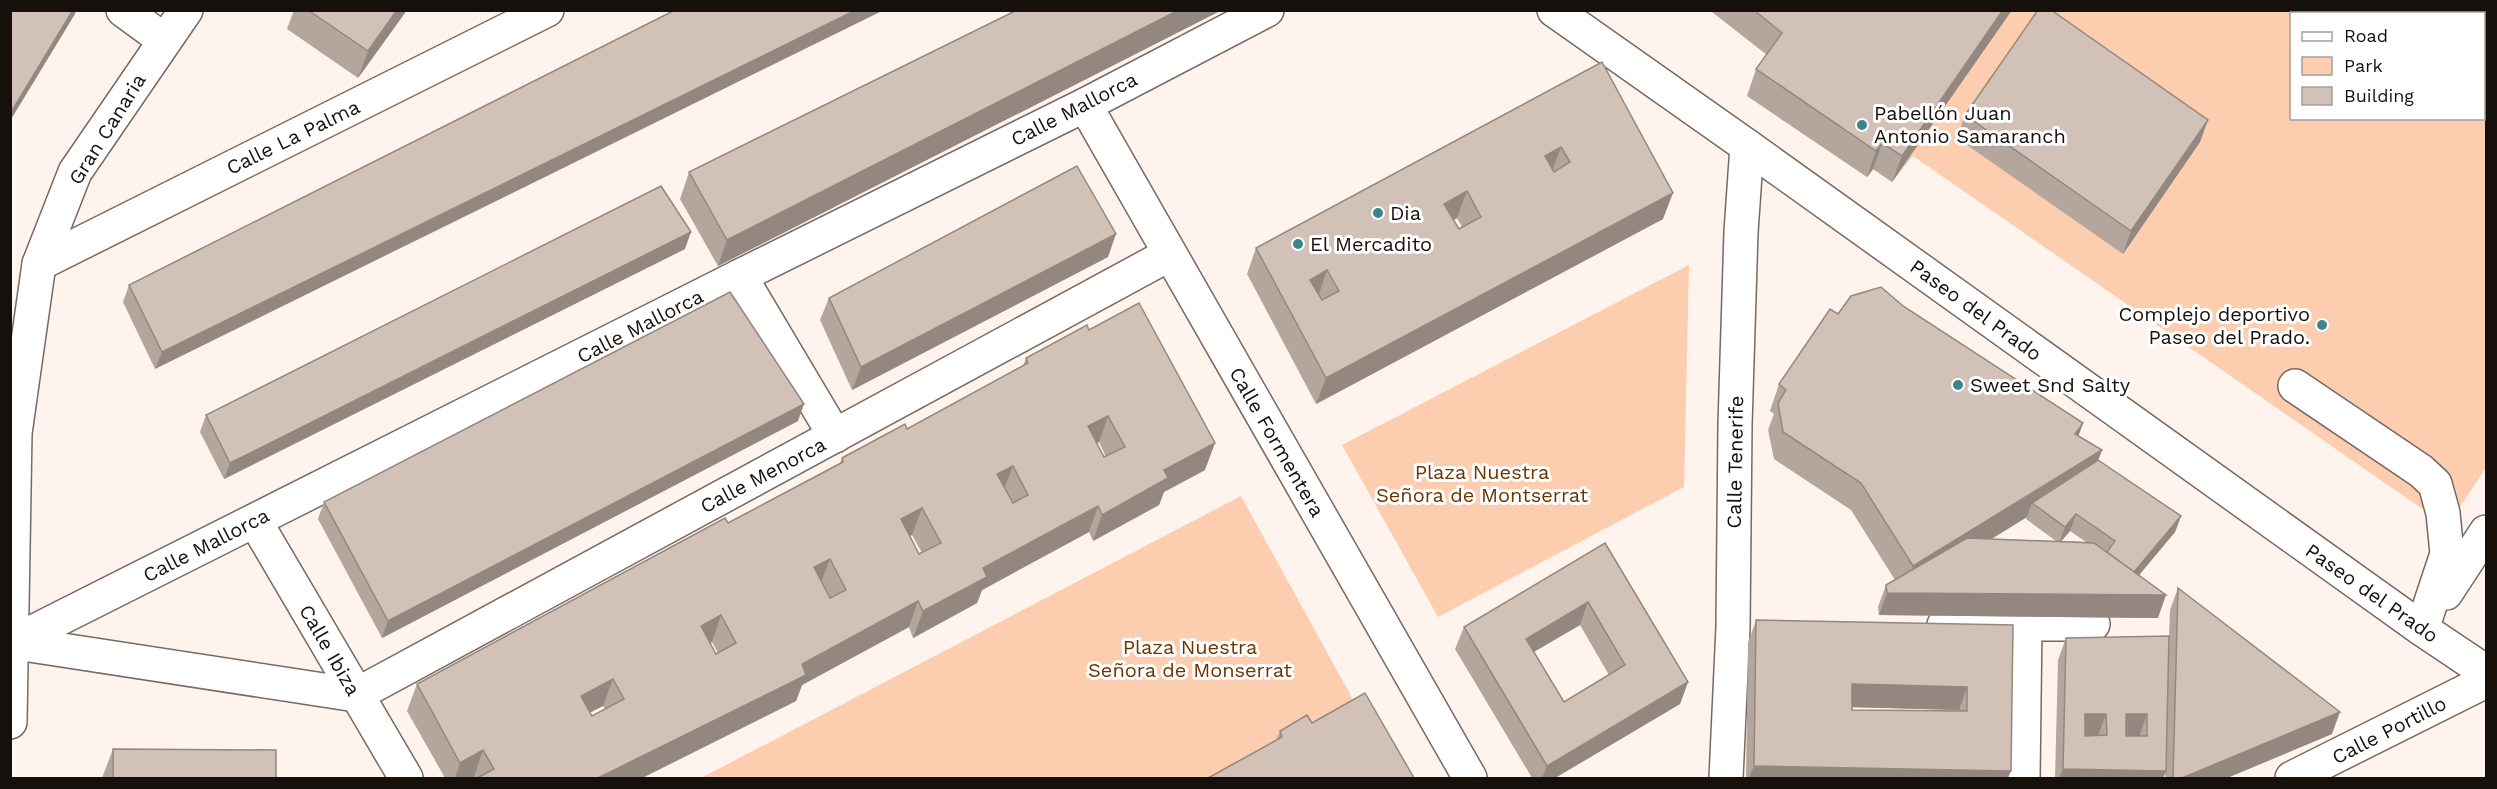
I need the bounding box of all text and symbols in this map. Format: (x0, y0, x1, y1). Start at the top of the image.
legend (2290, 12, 2485, 120)
text: Road (2344, 25, 2388, 46)
text: Park (2344, 55, 2383, 76)
street label: Calle Mallorca (1007, 67, 1141, 151)
street label: Gran Canaria (63, 69, 151, 189)
text: Building (2344, 85, 2414, 106)
street label: Calle La Palma (222, 94, 364, 180)
place label: Pabellón Juan Antonio Samaranch (1874, 101, 2066, 148)
marker: Pabellón Juan Antonio Samaranch (1855, 118, 1869, 132)
place label: Dia (1390, 201, 1421, 225)
marker: Dia (1371, 206, 1385, 220)
place label: El Mercadito (1310, 232, 1432, 256)
marker: El Mercadito (1291, 237, 1305, 251)
street label: Paseo del Prado (1906, 254, 2046, 366)
street label: Calle Mallorca (573, 284, 707, 368)
place label: Complejo deportivo Paseo del Prado. (2119, 302, 2310, 349)
marker: Complejo deportivo Paseo del Prado. (2315, 318, 2329, 332)
street label: Calle Formentera (1224, 363, 1330, 521)
place label: Sweet Snd Salty (1970, 373, 2131, 397)
marker: Sweet Snd Salty (1951, 378, 1965, 392)
street label: Calle Tenerife (1722, 395, 1748, 529)
street label: Calle Menorca (696, 432, 830, 518)
park label: Plaza Nuestra Señora de Montserrat (1376, 460, 1589, 507)
street label: Calle Mallorca (139, 503, 273, 587)
street label: Paseo del Prado (2301, 538, 2443, 648)
street label: Calle Ibiza (294, 600, 366, 700)
park label: Plaza Nuestra Señora de Monserrat (1088, 635, 1293, 682)
street label: Calle Portillo (2328, 691, 2450, 769)

